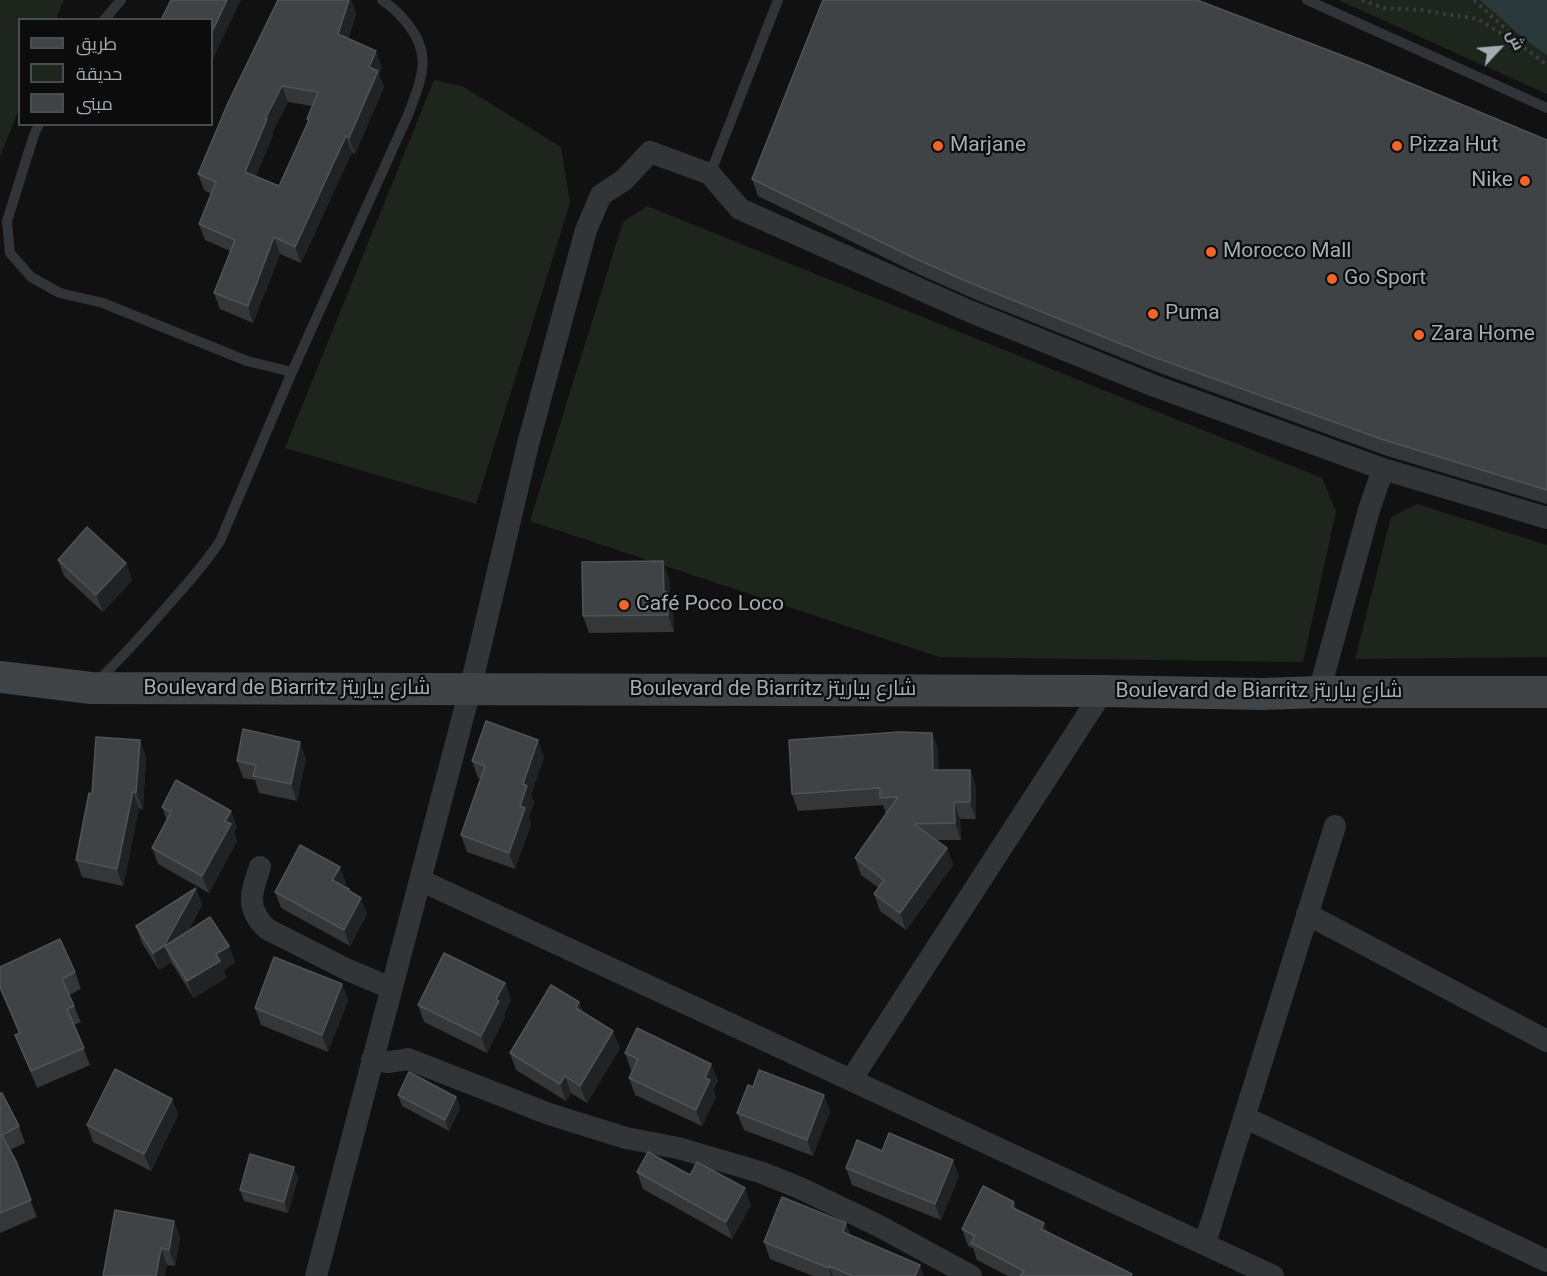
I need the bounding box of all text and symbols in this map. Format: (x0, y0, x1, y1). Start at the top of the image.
legend (18, 18, 213, 126)
north arrow (1469, 18, 1529, 78)
text: ش (1503, 26, 1529, 53)
text: طريق (76, 33, 117, 54)
text: حديقة (76, 63, 122, 84)
text: مبنى (76, 93, 113, 114)
place label: Marjane (950, 133, 1026, 159)
place label: Pizza Hut (1409, 133, 1498, 159)
marker: Marjane (931, 139, 945, 153)
marker: Pizza Hut (1390, 139, 1404, 153)
place label: Nike (1471, 168, 1513, 194)
marker: Nike (1518, 174, 1532, 188)
place label: Morocco Mall (1223, 239, 1351, 265)
marker: Morocco Mall (1204, 245, 1218, 259)
place label: Go Sport (1344, 266, 1426, 292)
marker: Go Sport (1325, 272, 1339, 286)
place label: Puma (1165, 301, 1220, 327)
marker: Puma (1146, 307, 1160, 321)
place label: Zara Home (1431, 322, 1535, 348)
marker: Zara Home (1412, 328, 1426, 342)
place label: Café Poco Loco (636, 592, 784, 618)
marker: Café Poco Loco (617, 598, 631, 612)
street label: Boulevard de Biarritz شارع بياريتز (144, 676, 430, 702)
street label: Boulevard de Biarritz شارع بياريتز (630, 677, 916, 703)
street label: Boulevard de Biarritz شارع بياريتز (1116, 679, 1402, 705)

